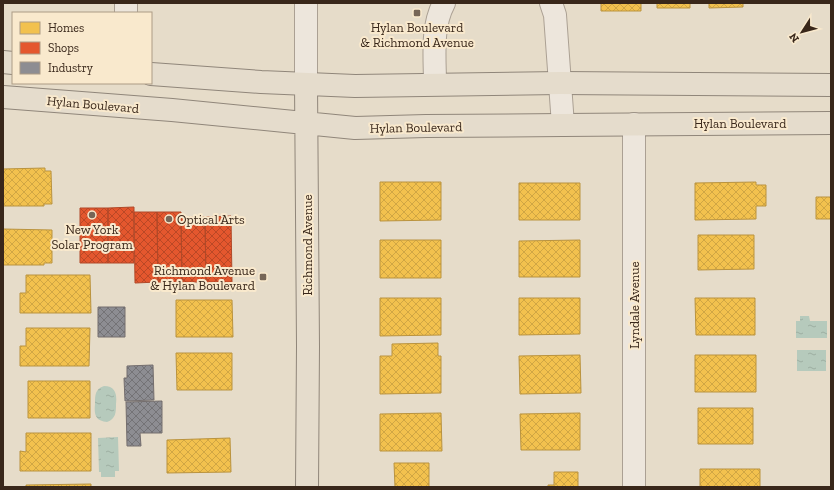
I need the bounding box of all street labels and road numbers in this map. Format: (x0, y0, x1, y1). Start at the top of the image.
street label: Hylan Boulevard (46, 93, 140, 116)
street label: Hylan Boulevard (694, 116, 786, 131)
street label: Hylan Boulevard (370, 119, 462, 136)
street label: Richmond Avenue (300, 194, 315, 296)
street label: Lyndale Avenue (627, 261, 642, 349)

